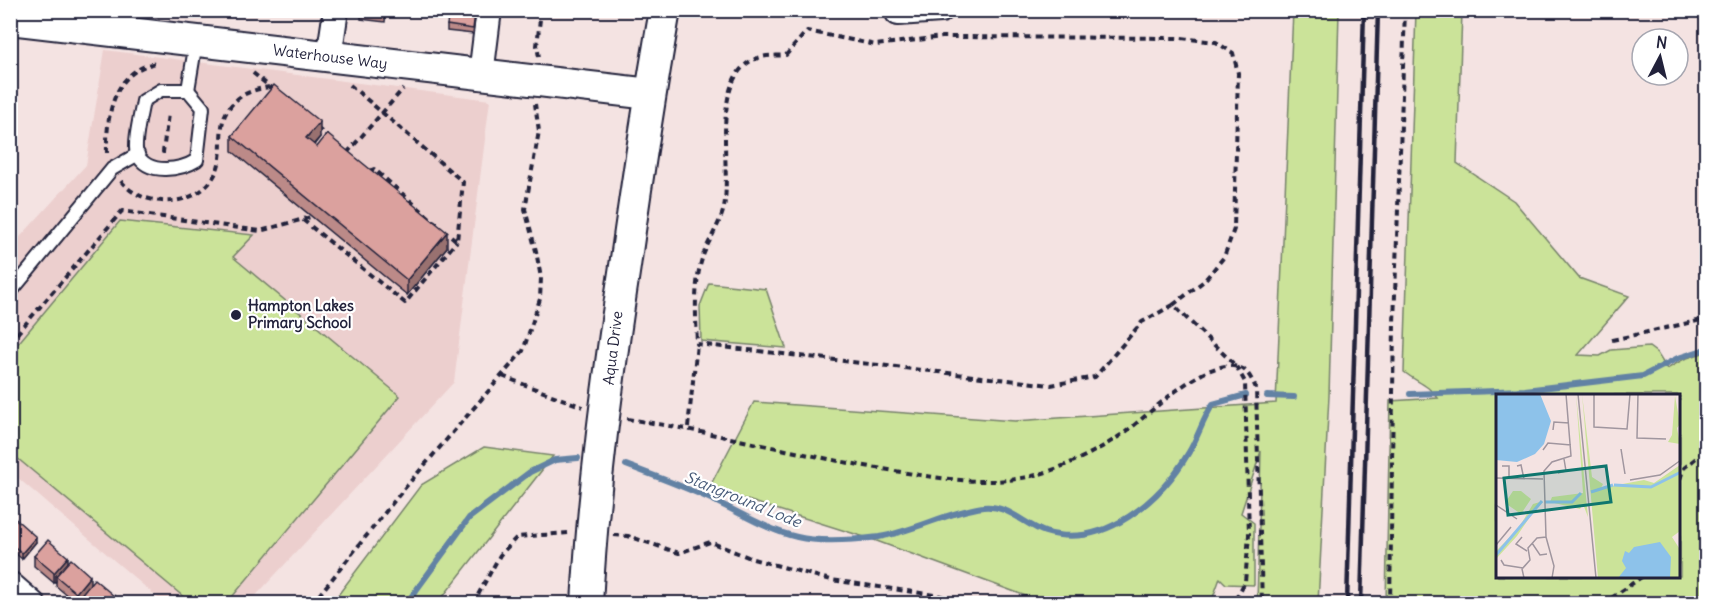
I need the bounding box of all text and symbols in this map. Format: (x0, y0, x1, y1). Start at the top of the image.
north arrow (1630, 27, 1690, 87)
text: N (1655, 32, 1669, 53)
street label: Waterhouse Way (272, 40, 388, 73)
place label: Hampton Lakes Primary School (248, 296, 354, 333)
marker: Hampton Lakes Primary School (229, 308, 243, 322)
street label: Aqua Drive (599, 310, 626, 386)
inset map (1496, 394, 1681, 578)
water label: Stanground Lode (682, 466, 806, 532)

